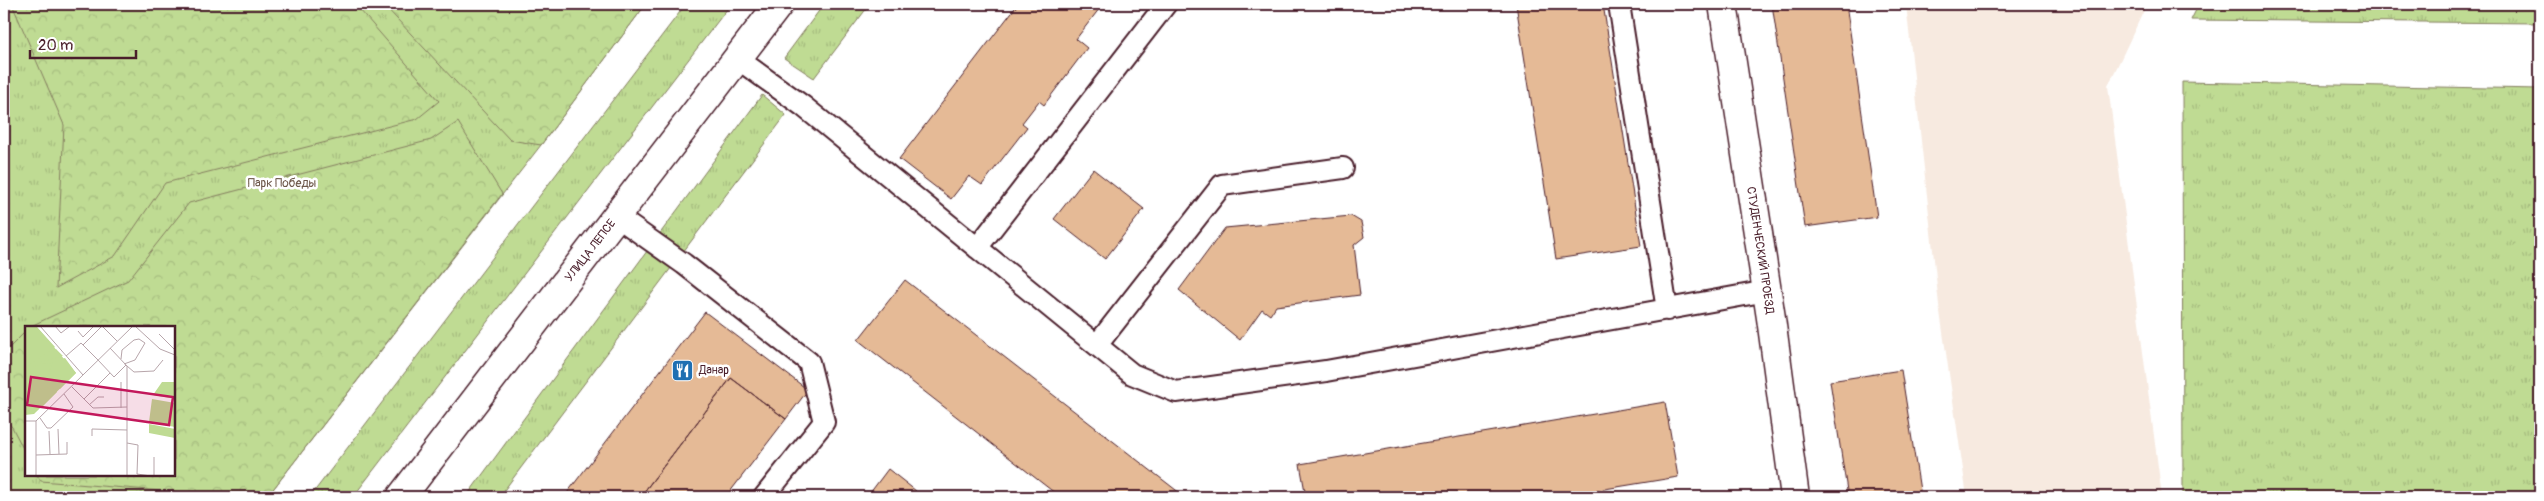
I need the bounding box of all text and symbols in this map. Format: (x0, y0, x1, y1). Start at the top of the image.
scale bar (30, 28, 136, 60)
text: 20 m (38, 36, 73, 55)
park label: Парк Победы (248, 176, 317, 191)
street label: СТУДЕНЧЕСКИЙ ПРОЕЗД (1743, 185, 1778, 316)
street label: УЛИЦА ЛЕПСЕ (562, 216, 619, 284)
inset map (25, 326, 175, 476)
restaurant icon: Данар (671, 358, 695, 382)
place label: Данар (698, 363, 729, 378)

